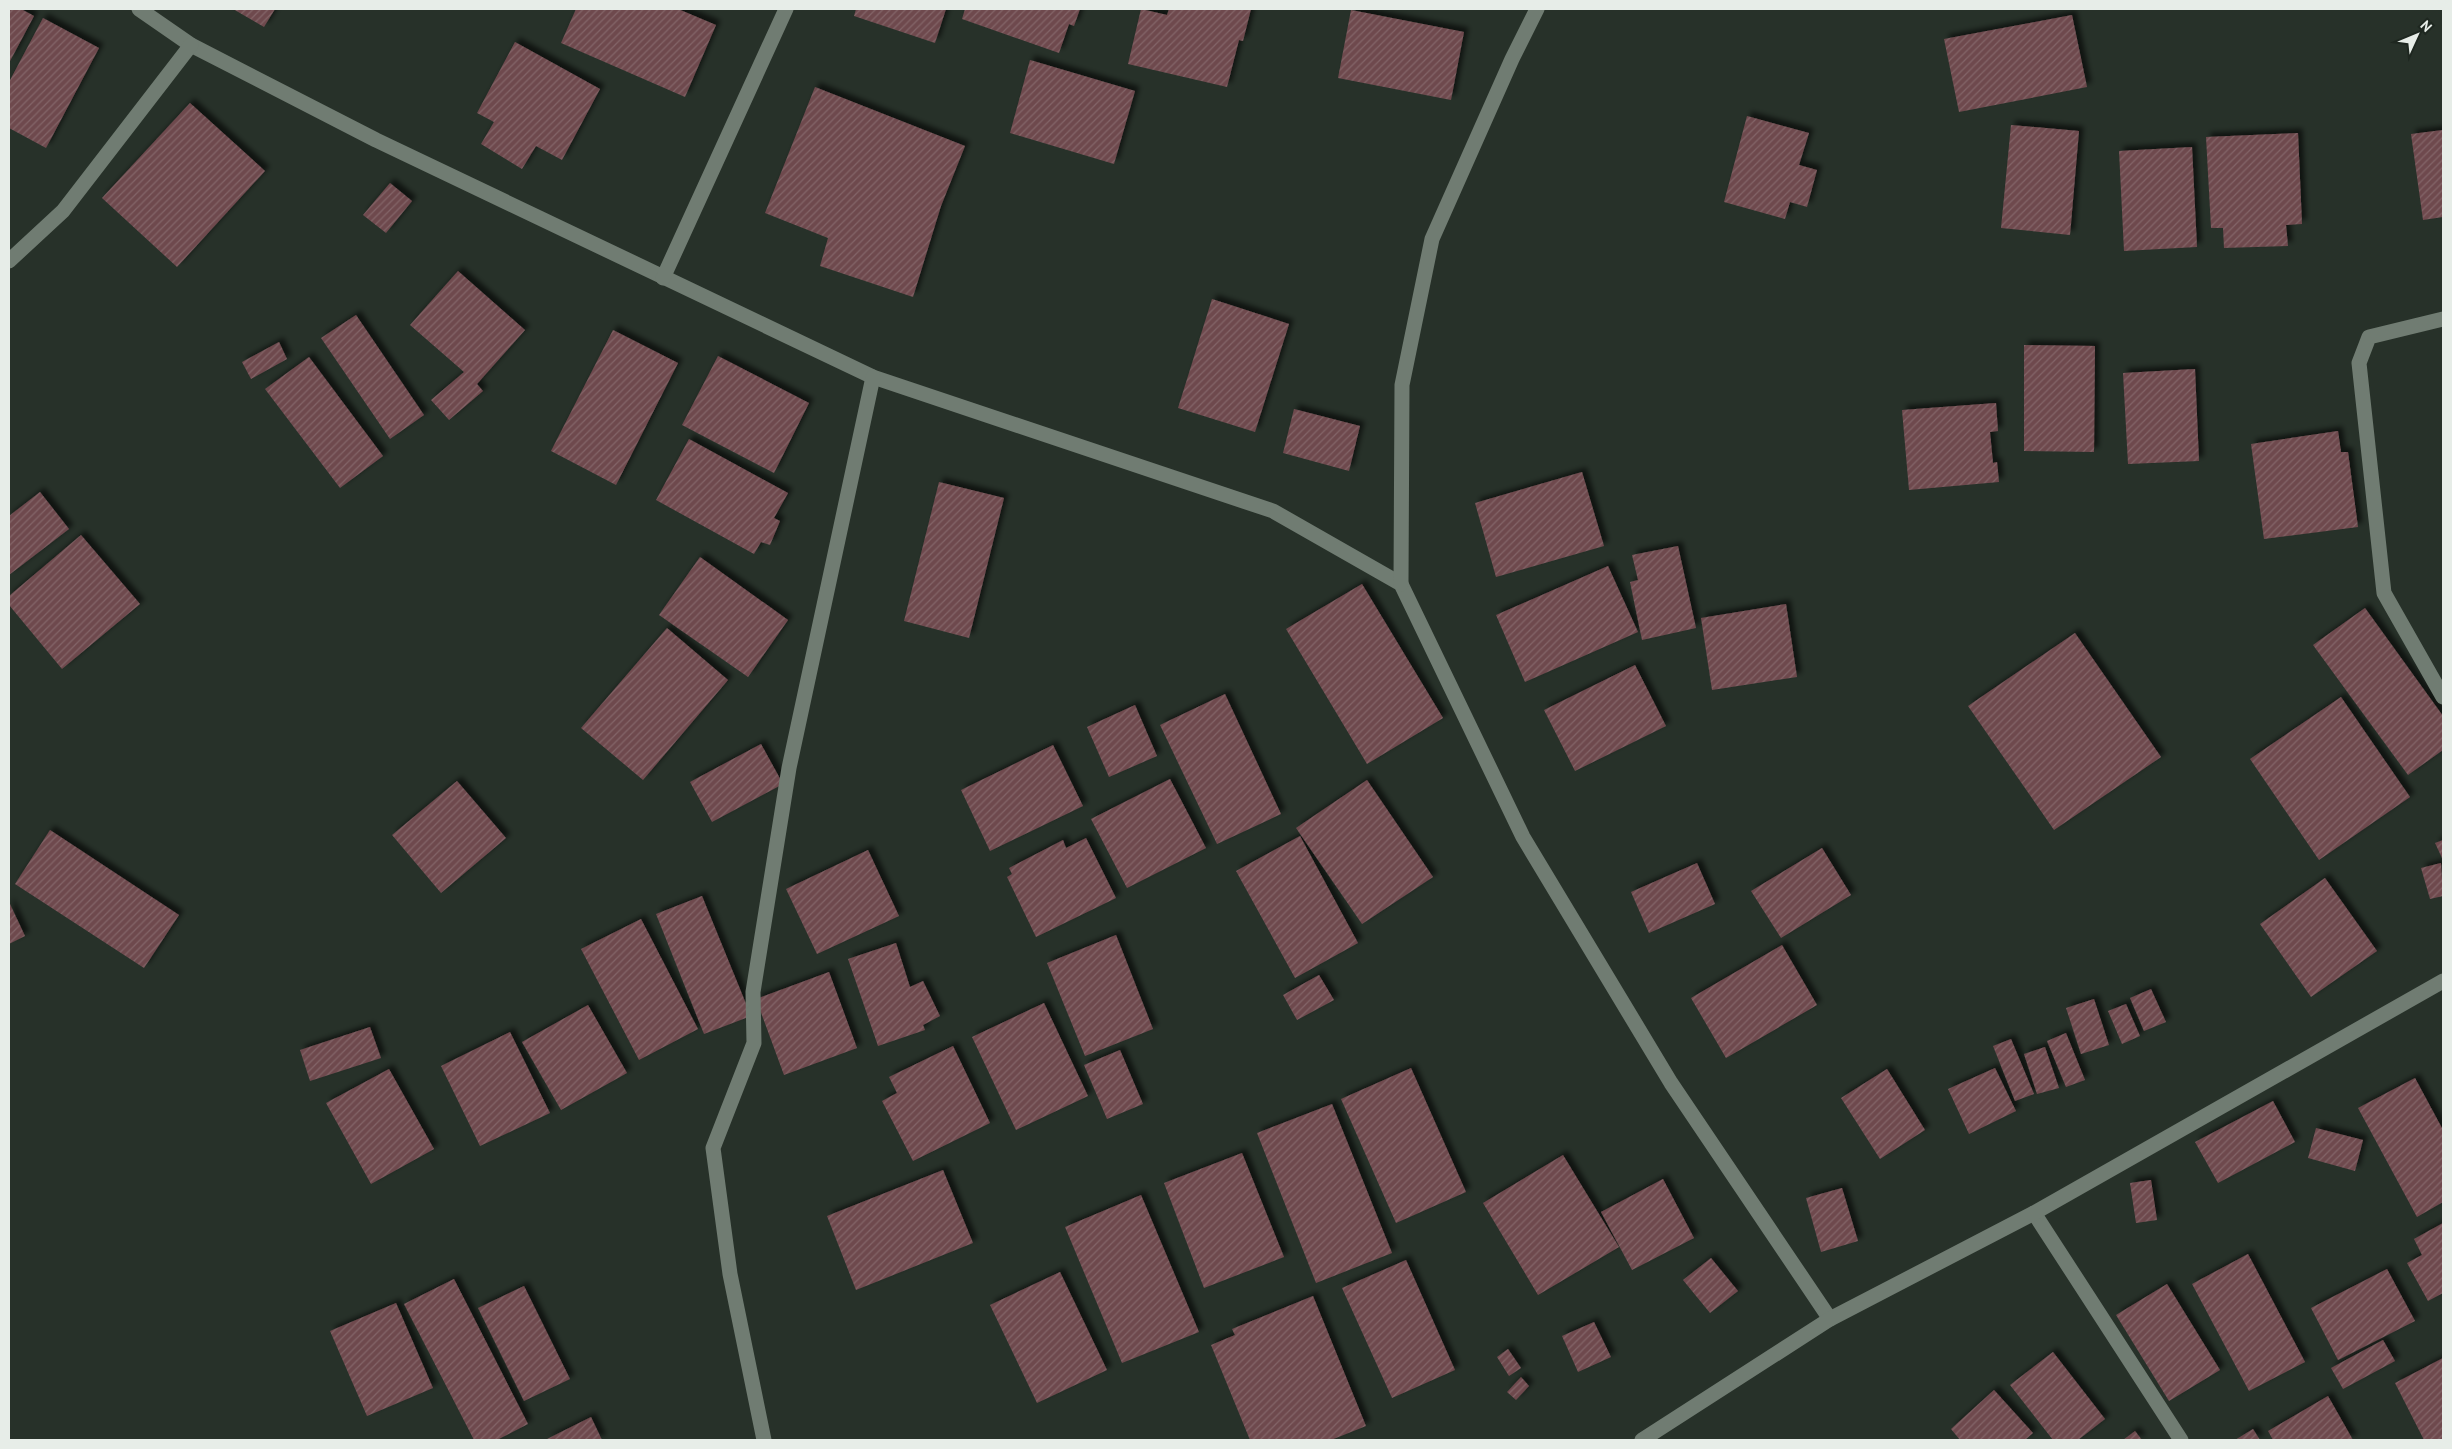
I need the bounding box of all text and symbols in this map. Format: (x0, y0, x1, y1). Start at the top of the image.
north arrow (2392, 10, 2442, 60)
text: N (2417, 16, 2436, 36)

